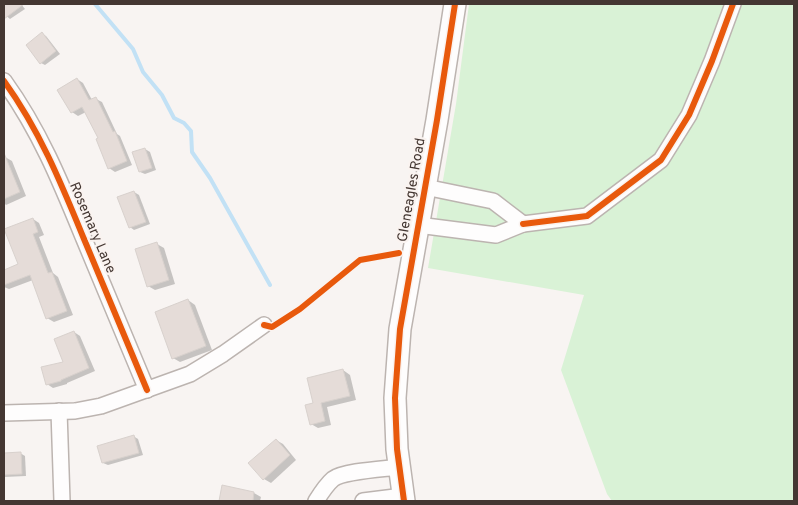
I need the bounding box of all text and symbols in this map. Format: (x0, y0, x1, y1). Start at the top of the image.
street label: Gleneagles Road (394, 137, 430, 243)
street label: Rosemary Lane (65, 180, 119, 276)

